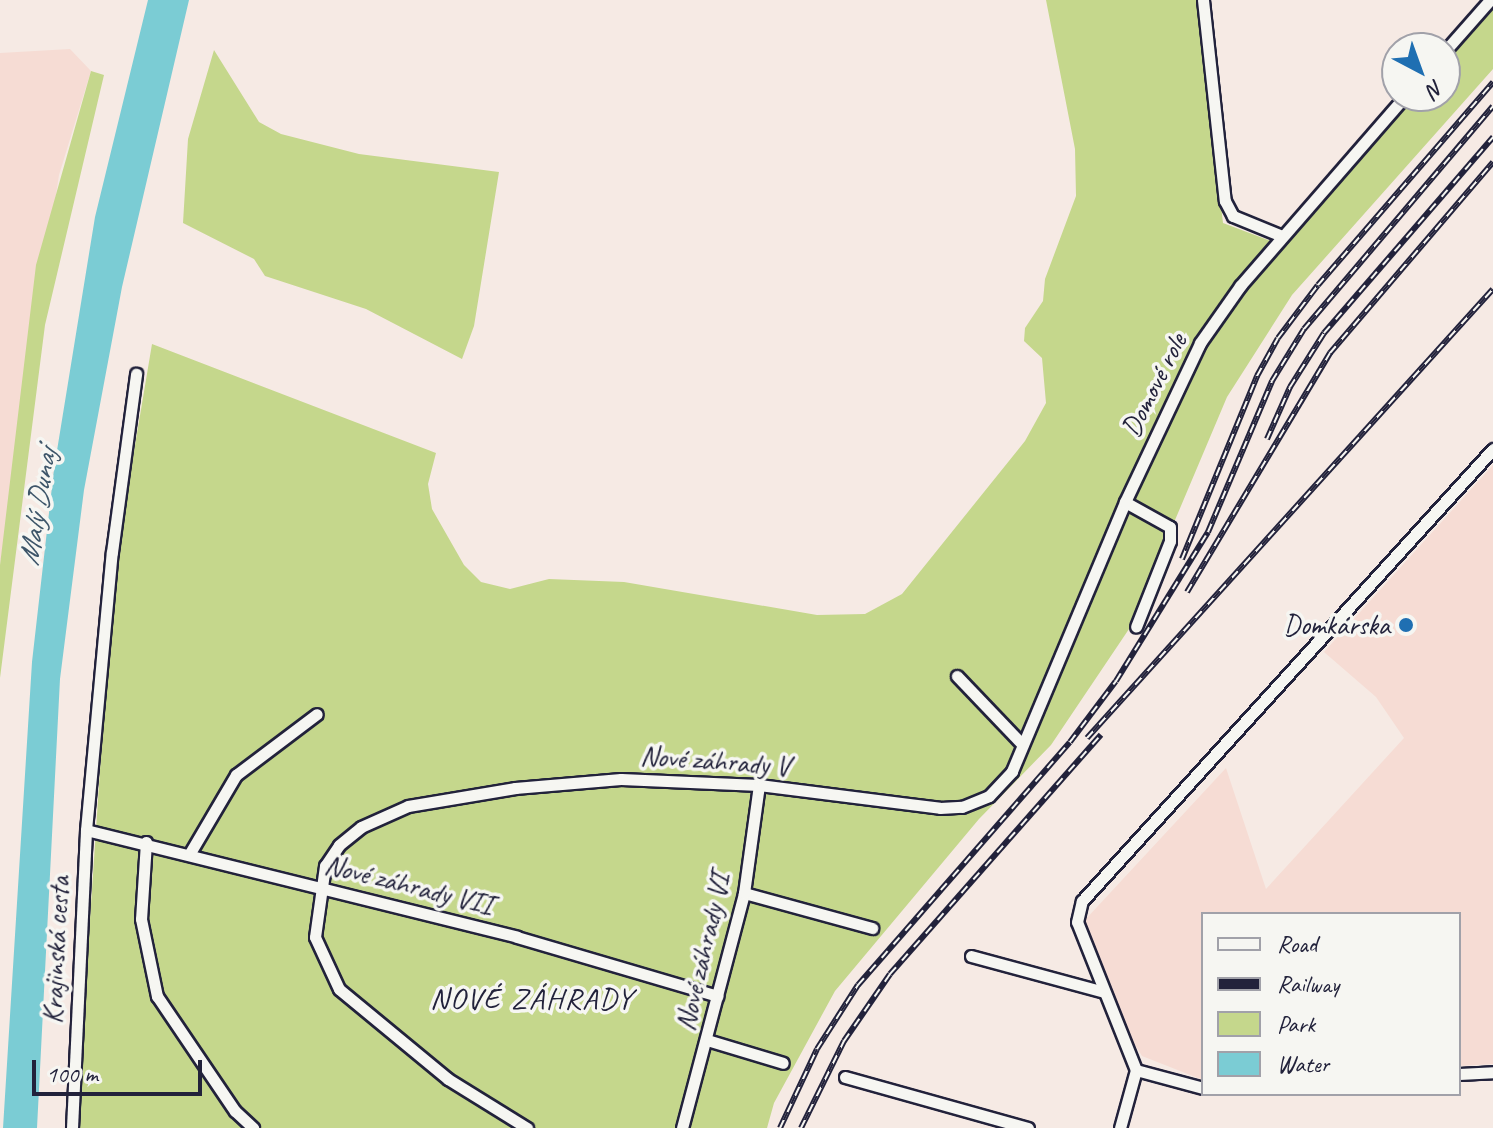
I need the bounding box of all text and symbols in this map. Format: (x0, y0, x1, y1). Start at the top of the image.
north arrow (1381, 32, 1461, 112)
text: N (1421, 74, 1450, 104)
street label: Domové role (1114, 328, 1194, 442)
water label: Malý Dunaj (10, 446, 64, 568)
place label: Domkárska (1283, 608, 1390, 642)
marker: Domkárska (1397, 616, 1415, 634)
street label: Nové záhrady V (639, 739, 791, 783)
street label: Nové záhrady VII (321, 848, 497, 922)
street label: Nové záhrady VI (669, 870, 737, 1034)
street label: Krajinská cesta (35, 875, 77, 1025)
legend (1201, 912, 1461, 1096)
text: Road (1277, 929, 1317, 959)
text: Railway (1277, 969, 1339, 999)
district label: NOVÉ ZÁHRADY (430, 980, 634, 1016)
text: Park (1277, 1009, 1315, 1039)
scale bar (36, 1044, 206, 1094)
text: Water (1277, 1049, 1329, 1079)
text: 100 m (46, 1059, 98, 1089)

